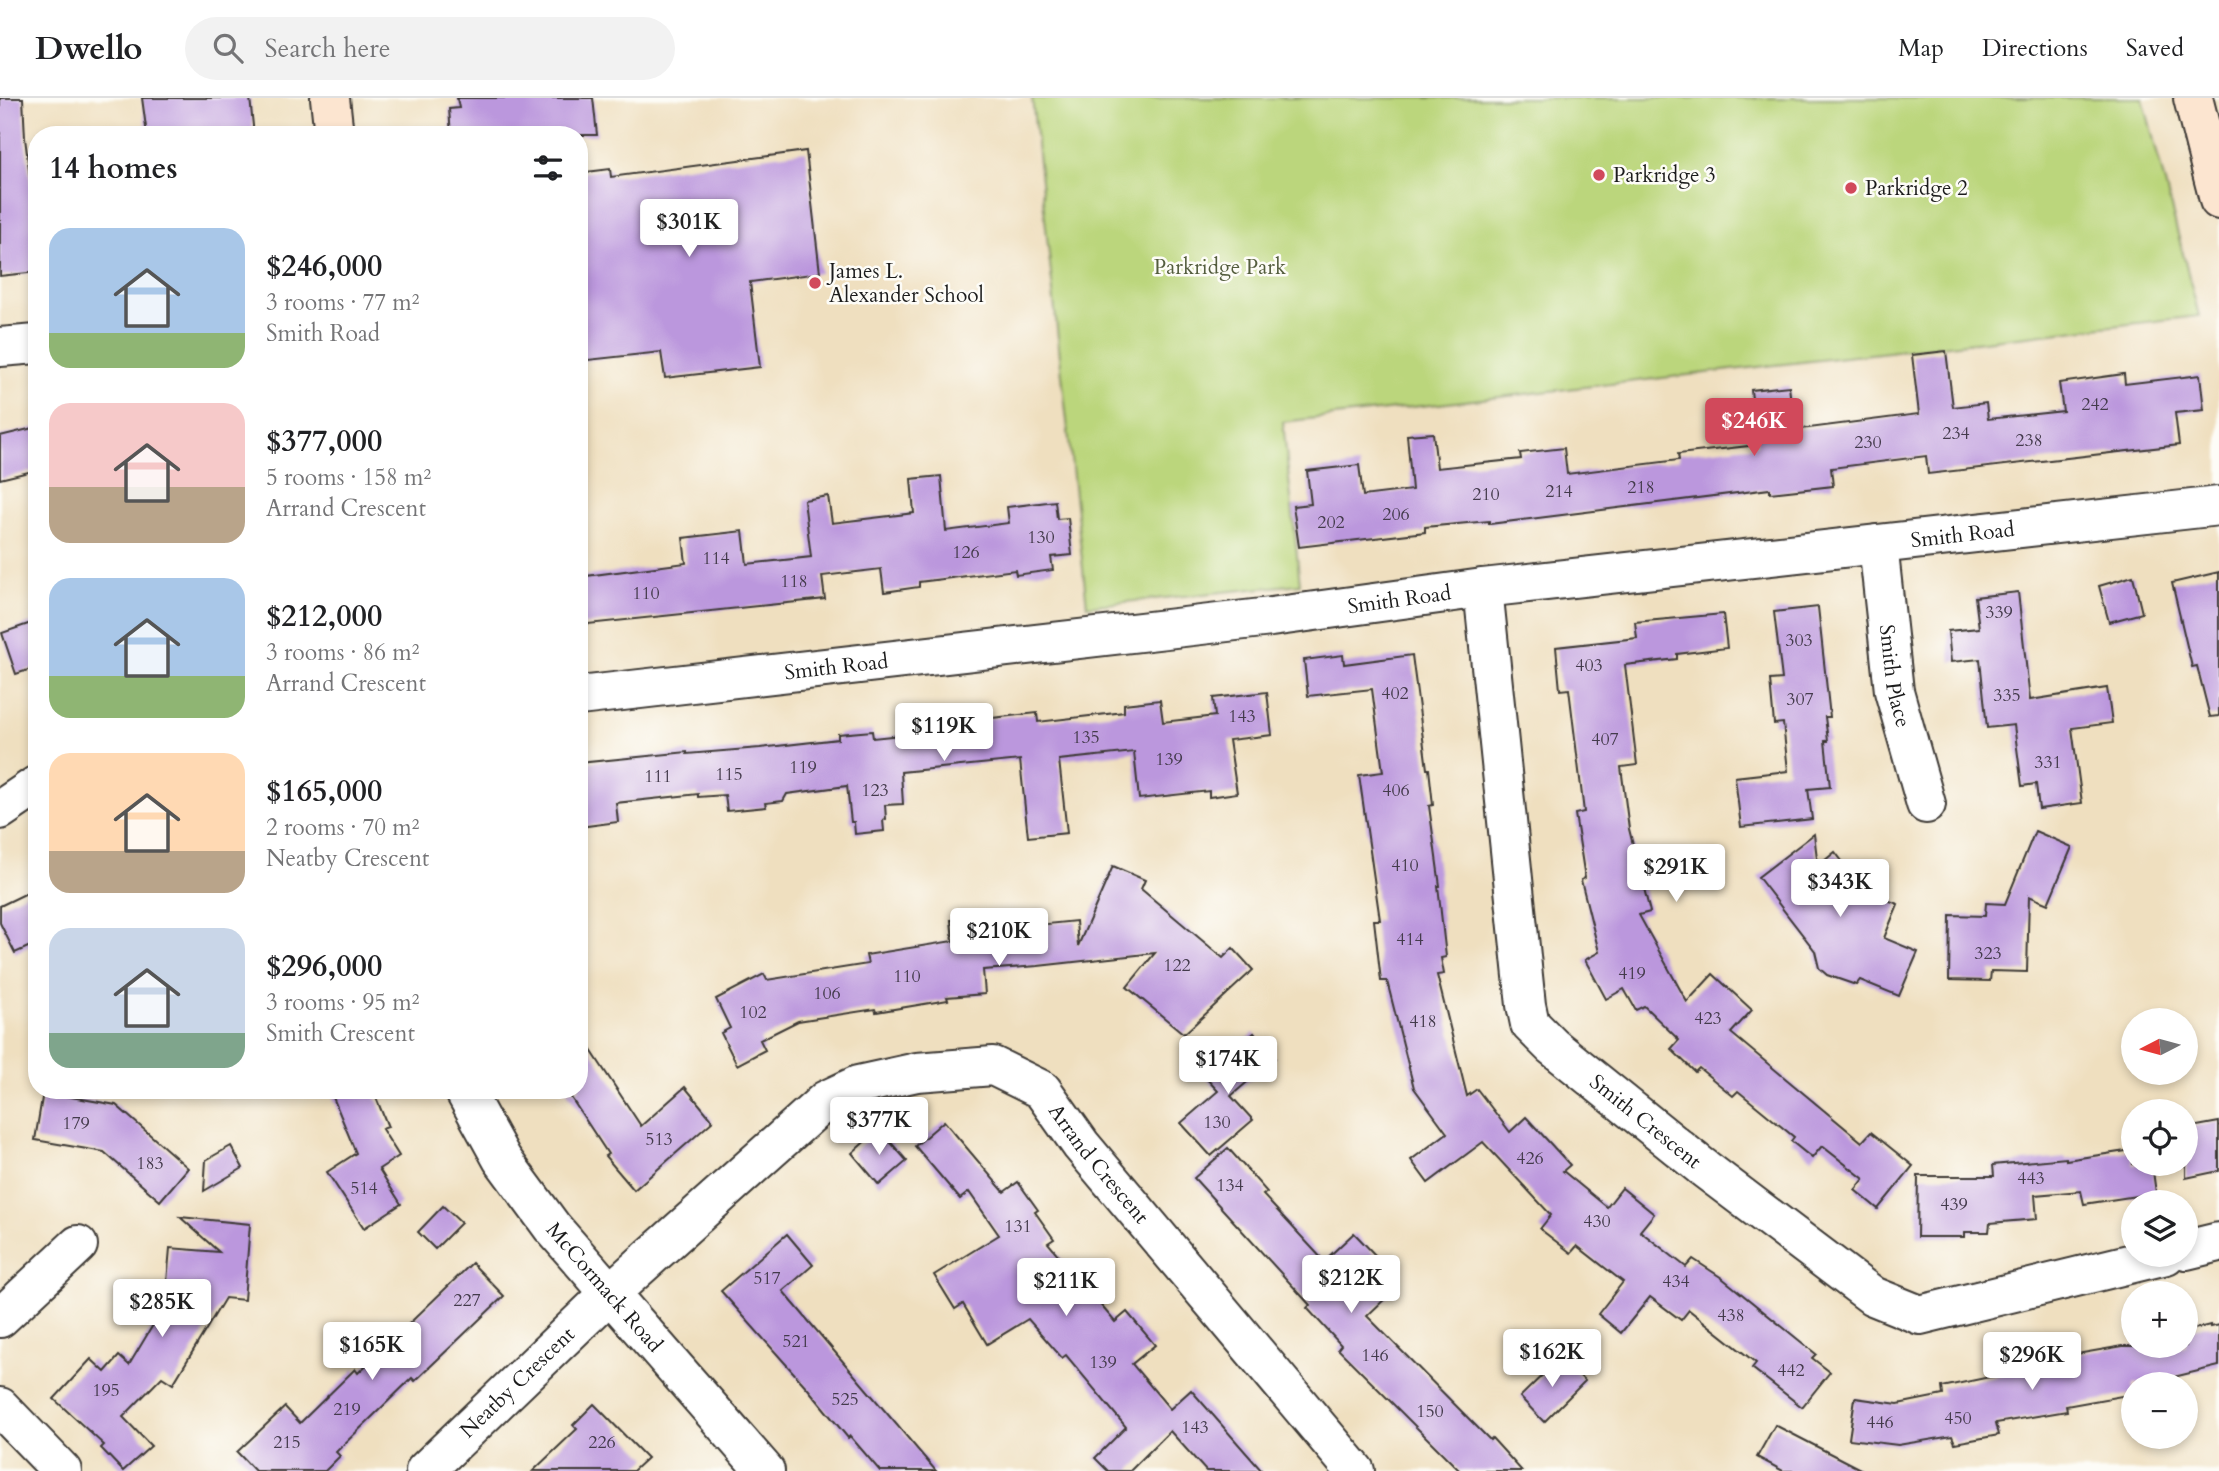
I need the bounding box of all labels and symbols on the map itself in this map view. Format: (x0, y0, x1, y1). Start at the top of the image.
place label: Parkridge 3 (1613, 161, 1716, 190)
marker: Parkridge 3 (1591, 167, 1607, 183)
place label: Parkridge 2 (1865, 174, 1968, 203)
marker: Parkridge 2 (1843, 180, 1859, 196)
pin: $301K (640, 200, 738, 259)
park label: Parkridge Park (1154, 253, 1287, 282)
place label: James L. Alexander School (826, 257, 984, 310)
marker: James L. Alexander School (807, 275, 823, 291)
house number: 242 (2081, 392, 2109, 417)
pin: $246K (1705, 398, 1803, 458)
house number: 234 (1942, 421, 1970, 446)
house number: 238 (2015, 428, 2043, 453)
house number: 230 (1854, 430, 1882, 455)
house number: 218 (1627, 475, 1655, 500)
house number: 214 (1545, 479, 1573, 504)
house number: 210 (1472, 482, 1500, 507)
house number: 206 (1382, 502, 1410, 527)
house number: 202 (1317, 510, 1345, 535)
street label: Smith Road (1909, 514, 2016, 555)
house number: 130 (1027, 525, 1055, 550)
house number: 126 (952, 540, 980, 565)
house number: 114 (702, 546, 730, 571)
house number: 118 (780, 569, 808, 594)
street label: Smith Road (1346, 578, 1453, 621)
house number: 110 (632, 581, 660, 606)
house number: 339 (1985, 600, 2013, 625)
street label: Smith Place (1872, 623, 1918, 731)
house number: 303 (1785, 628, 1813, 653)
street label: Smith Road (783, 646, 890, 687)
house number: 403 (1575, 653, 1603, 678)
house number: 402 (1381, 681, 1409, 706)
house number: 335 (1993, 683, 2021, 708)
house number: 307 (1786, 687, 1814, 712)
pin: $119K (895, 704, 993, 763)
house number: 143 (1228, 704, 1256, 729)
house number: 135 (1072, 725, 1100, 750)
house number: 407 (1591, 727, 1619, 752)
house number: 139 (1155, 747, 1183, 772)
house number: 331 (2034, 750, 2062, 775)
house number: 119 (789, 755, 817, 780)
house number: 115 (715, 762, 743, 787)
house number: 111 (644, 764, 672, 789)
house number: 123 (861, 778, 889, 803)
house number: 406 (1382, 778, 1410, 803)
pin: $291K (1627, 844, 1725, 904)
house number: 410 (1391, 853, 1419, 878)
pin: $343K (1791, 860, 1889, 919)
pin: $210K (950, 908, 1048, 968)
house number: 414 (1396, 927, 1424, 952)
house number: 323 (1974, 941, 2002, 966)
house number: 122 (1163, 953, 1191, 978)
house number: 419 (1618, 961, 1646, 986)
house number: 110 (893, 964, 921, 989)
house number: 106 (813, 981, 841, 1006)
house number: 102 (739, 1000, 767, 1025)
house number: 423 (1694, 1006, 1722, 1031)
north arrow (2121, 1008, 2198, 1085)
house number: 418 (1409, 1009, 1437, 1034)
pin: $174K (1179, 1037, 1277, 1096)
street label: Smith Crescent (1584, 1067, 1708, 1176)
pin: $377K (830, 1098, 928, 1157)
street label: Arrand Crescent (1042, 1098, 1156, 1230)
house number: 130 (1203, 1110, 1231, 1135)
house number: 179 (62, 1111, 90, 1136)
house number: 513 (645, 1127, 673, 1152)
house number: 426 (1516, 1146, 1544, 1171)
house number: 183 (136, 1151, 164, 1176)
house number: 443 (2017, 1166, 2045, 1191)
house number: 134 (1216, 1173, 1244, 1198)
house number: 514 (350, 1176, 378, 1201)
house number: 439 (1940, 1192, 1968, 1217)
house number: 430 (1583, 1209, 1611, 1234)
house number: 131 (1004, 1214, 1032, 1239)
street label: McCormack Road (540, 1216, 669, 1358)
pin: $212K (1302, 1256, 1400, 1315)
pin: $211K (1017, 1258, 1115, 1318)
house number: 517 (753, 1266, 781, 1291)
house number: 434 (1662, 1269, 1690, 1294)
pin: $285K (113, 1280, 211, 1339)
house number: 227 (453, 1288, 481, 1313)
house number: 438 (1717, 1303, 1745, 1328)
street label: Neatby Crescent (453, 1320, 581, 1444)
pin: $165K (323, 1322, 421, 1382)
house number: 521 (782, 1329, 810, 1354)
pin: $162K (1503, 1330, 1601, 1389)
pin: $296K (1983, 1332, 2081, 1392)
house number: 146 (1361, 1343, 1389, 1368)
house number: 139 (1089, 1350, 1117, 1375)
house number: 442 (1777, 1358, 1805, 1383)
house number: 195 (92, 1378, 120, 1403)
house number: 525 (831, 1387, 859, 1412)
house number: 219 (333, 1397, 361, 1422)
house number: 150 (1416, 1399, 1444, 1424)
house number: 450 (1944, 1406, 1972, 1431)
house number: 446 (1866, 1410, 1894, 1435)
house number: 143 (1181, 1415, 1209, 1440)
house number: 215 (273, 1430, 301, 1455)
house number: 226 (588, 1430, 616, 1455)

